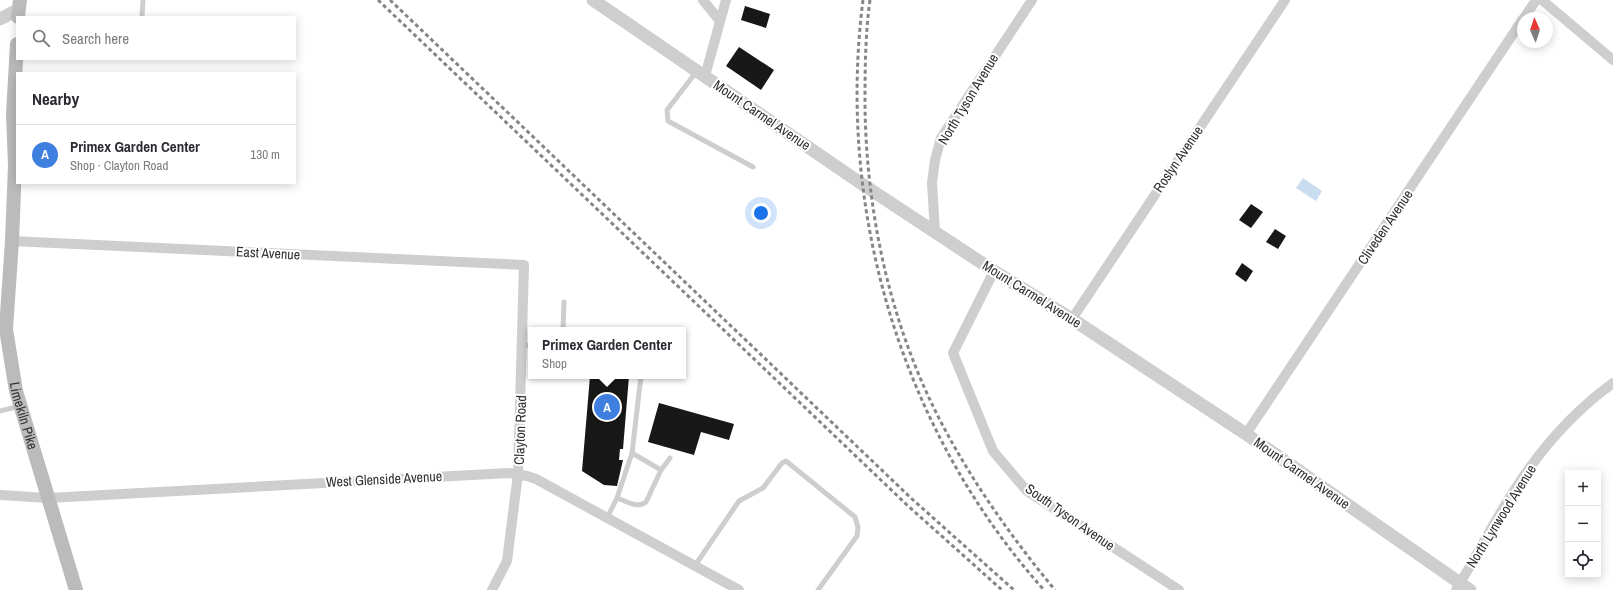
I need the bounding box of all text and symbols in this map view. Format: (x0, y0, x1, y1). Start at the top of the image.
north arrow (1517, 12, 1553, 48)
search box (16, 16, 296, 60)
icon: search (30, 27, 52, 49)
text: Search here (62, 28, 129, 49)
street label: North Tyson Avenue (934, 50, 1002, 148)
street label: Mount Carmel Avenue (710, 76, 814, 154)
text: Nearby (32, 87, 79, 110)
street label: Roslyn Avenue (1149, 122, 1207, 196)
text: Primex Garden Center (70, 136, 200, 157)
text: A (41, 146, 49, 163)
text: 130 m (250, 146, 280, 163)
text: Shop · Clayton Road (70, 157, 168, 174)
street label: Cliveden Avenue (1353, 186, 1417, 268)
your location (751, 203, 771, 223)
street label: East Avenue (235, 242, 301, 264)
street label: Mount Carmel Avenue (979, 256, 1085, 332)
popup (528, 327, 686, 379)
text: Primex Garden Center (542, 334, 672, 355)
text: Shop (542, 355, 567, 372)
street label: Limekiln Pike (6, 381, 42, 452)
pin: A (594, 392, 620, 422)
street label: Clayton Road (510, 395, 530, 465)
street label: Mount Carmel Avenue (1250, 433, 1354, 513)
street label: North Lynwood Avenue (1462, 461, 1540, 571)
street label: West Glenside Avenue (325, 467, 443, 491)
map controls (1565, 470, 1601, 578)
button: + (1565, 470, 1601, 506)
street label: South Tyson Avenue (1022, 480, 1118, 554)
button: − (1565, 506, 1601, 542)
button: locate (1565, 542, 1601, 578)

